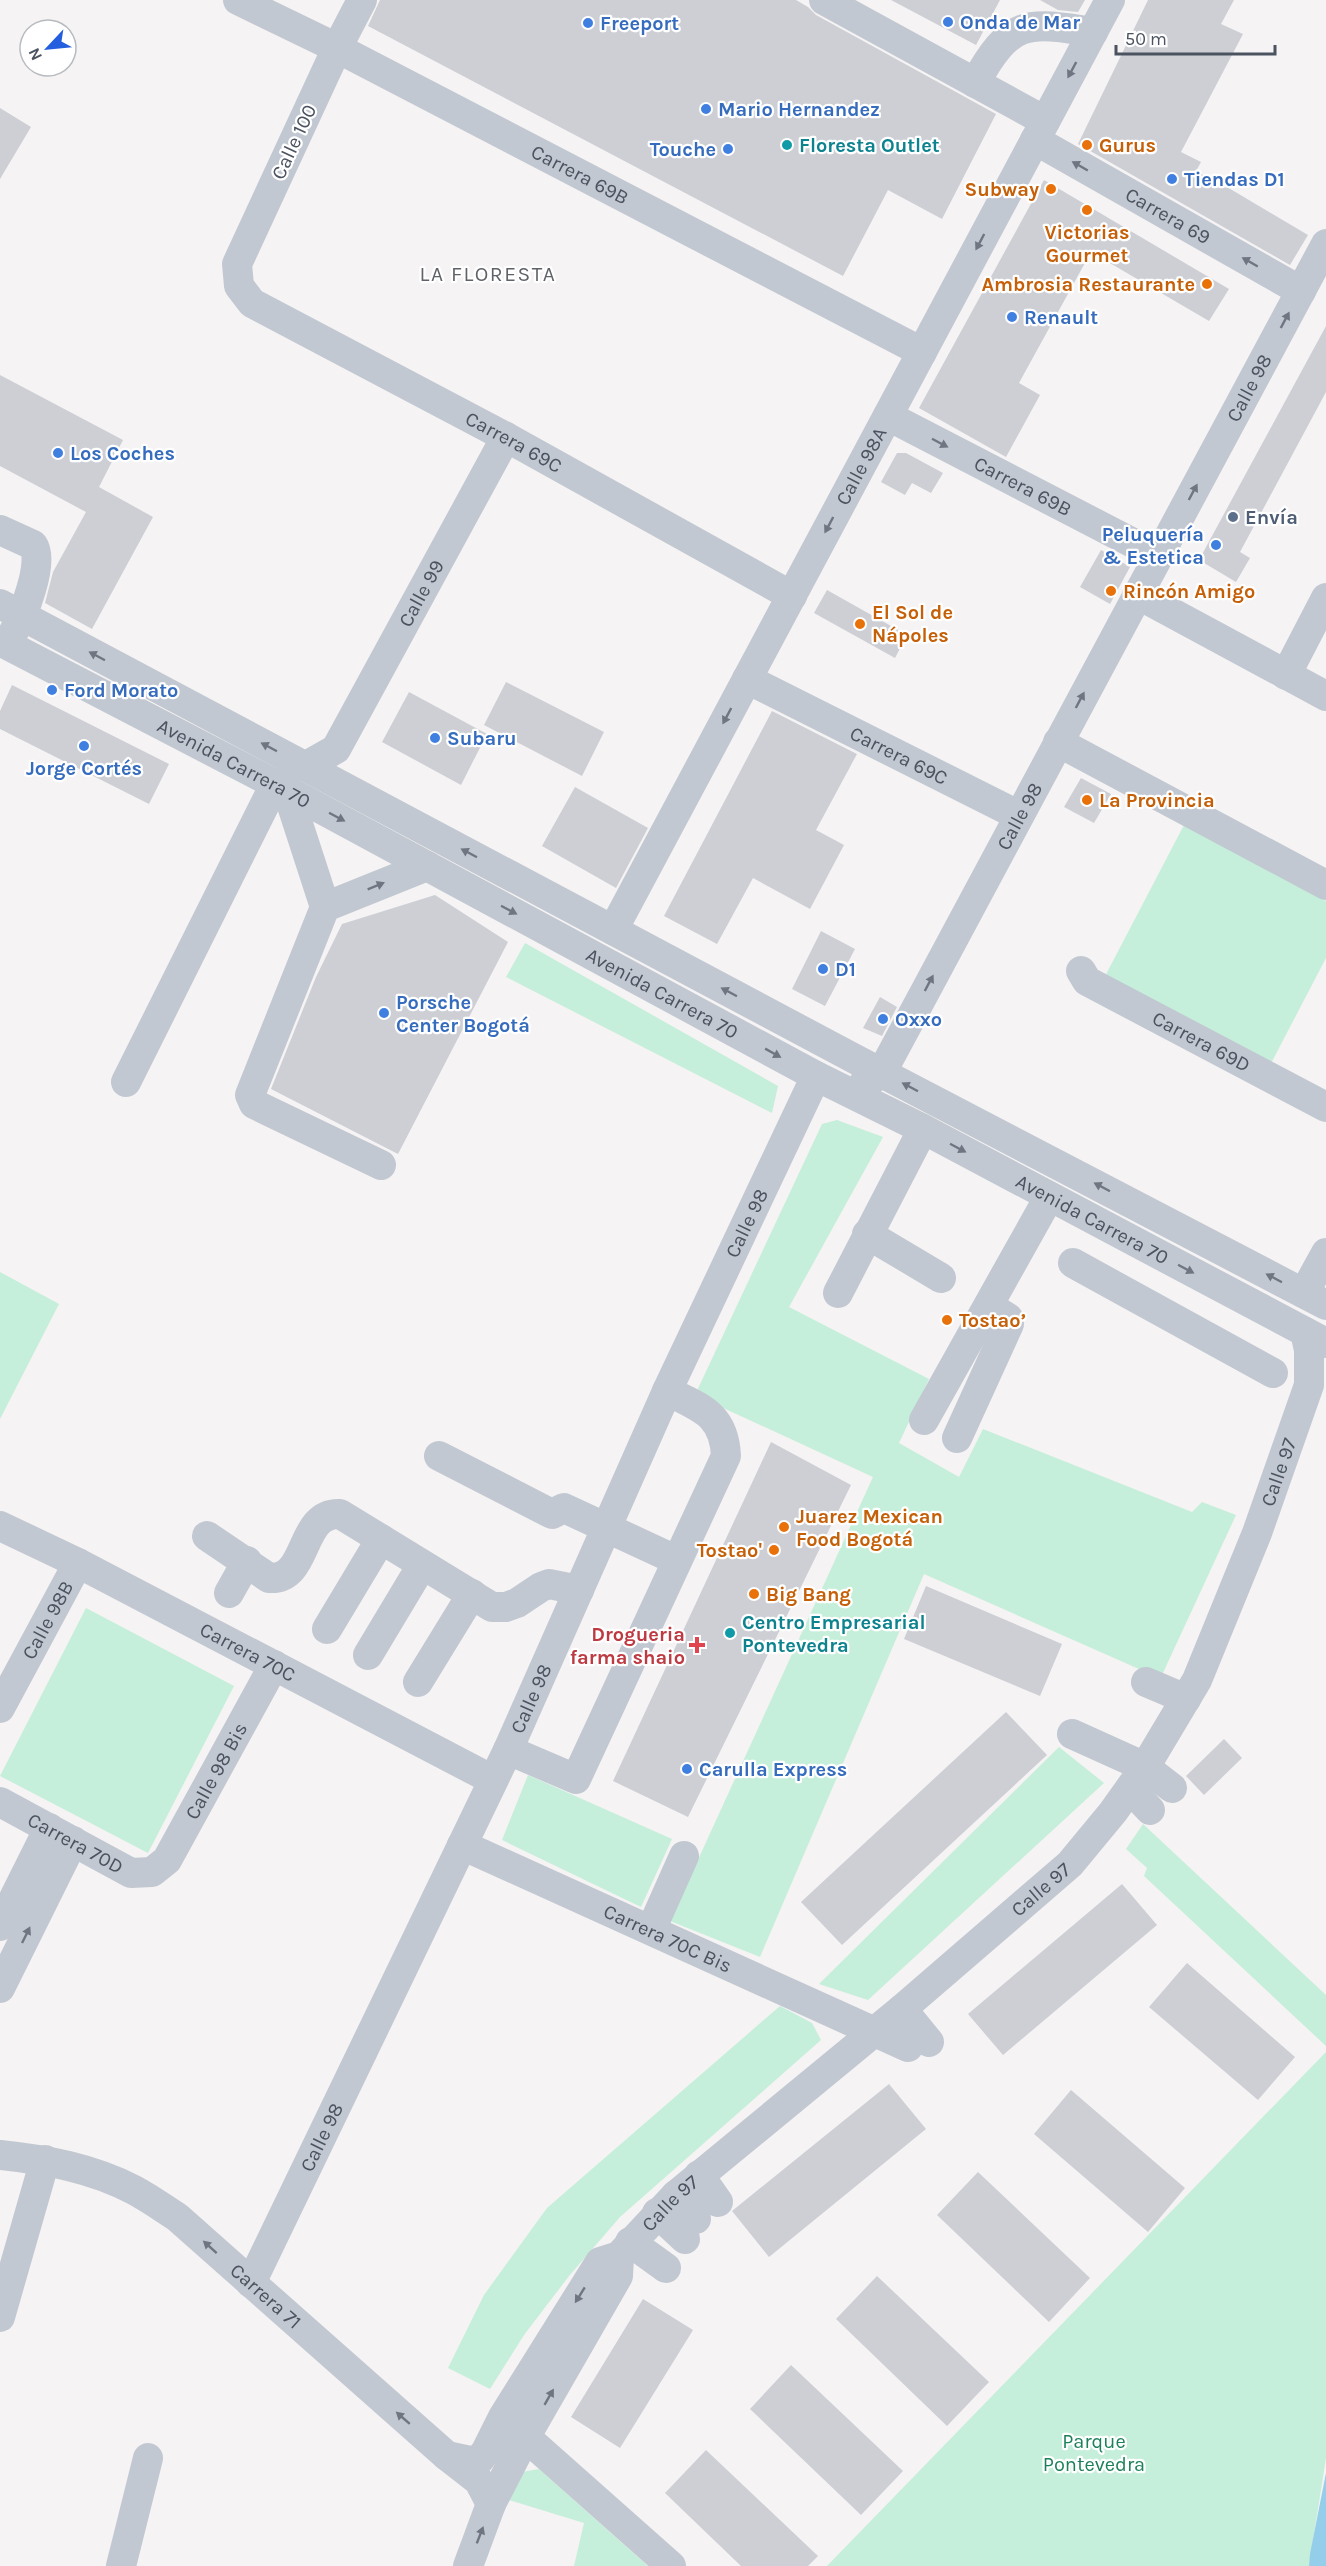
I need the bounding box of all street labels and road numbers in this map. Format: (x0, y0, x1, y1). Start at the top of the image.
street label: Calle 100 (267, 101, 321, 183)
street label: Carrera 69B (528, 140, 633, 209)
street label: Carrera 69 (1121, 182, 1215, 249)
street label: Calle 98 (1221, 350, 1276, 426)
street label: Carrera 69C (462, 406, 566, 477)
street label: Calle 98A (831, 423, 891, 509)
street label: Carrera 69B (970, 451, 1076, 521)
street label: Calle 99 (393, 556, 448, 631)
street label: Avenida Carrera 70 (154, 714, 315, 813)
street label: Carrera 69C (846, 721, 952, 789)
street label: Calle 98 (992, 778, 1047, 854)
street label: Avenida Carrera 70 (582, 943, 742, 1043)
street label: Carrera 69D (1149, 1006, 1254, 1077)
street label: Avenida Carrera 70 (1012, 1169, 1173, 1269)
street label: Calle 98 (720, 1185, 772, 1261)
street label: Calle 97 (1256, 1434, 1301, 1509)
street label: Calle 98B (17, 1577, 78, 1663)
street label: Carrera 70C (196, 1617, 300, 1686)
street label: Calle 98 (505, 1660, 556, 1737)
street label: Calle 98 Bis (180, 1718, 252, 1823)
street label: Carrera 70D (24, 1808, 127, 1878)
street label: Calle 97 (1007, 1857, 1075, 1921)
street label: Carrera 70C Bis (600, 1899, 736, 1977)
street label: Calle 98 (295, 2099, 348, 2175)
street label: Calle 97 (637, 2170, 703, 2236)
street label: Carrera 71 (226, 2258, 306, 2333)

